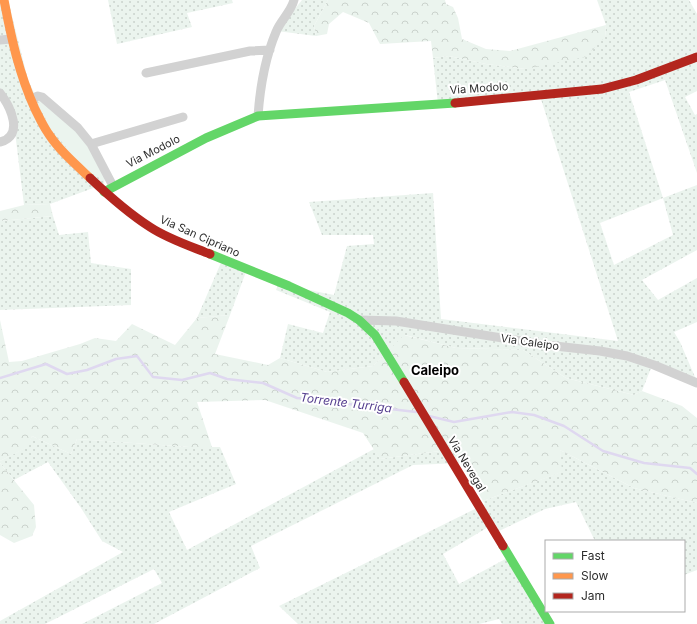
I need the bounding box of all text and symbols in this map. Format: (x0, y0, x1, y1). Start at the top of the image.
street label: Via Modolo (449, 79, 509, 97)
street label: Via Modolo (124, 131, 183, 171)
street label: Via San Cipriano (158, 212, 243, 260)
street label: Via Caleipo (500, 331, 560, 353)
district label: Caleipo (411, 362, 459, 378)
water label: Torrente Turriga (299, 389, 393, 416)
street label: Via Nevegal (445, 434, 489, 494)
legend (545, 540, 685, 612)
text: Fast (581, 548, 605, 563)
text: Slow (581, 568, 609, 583)
text: Jam (581, 588, 605, 603)

